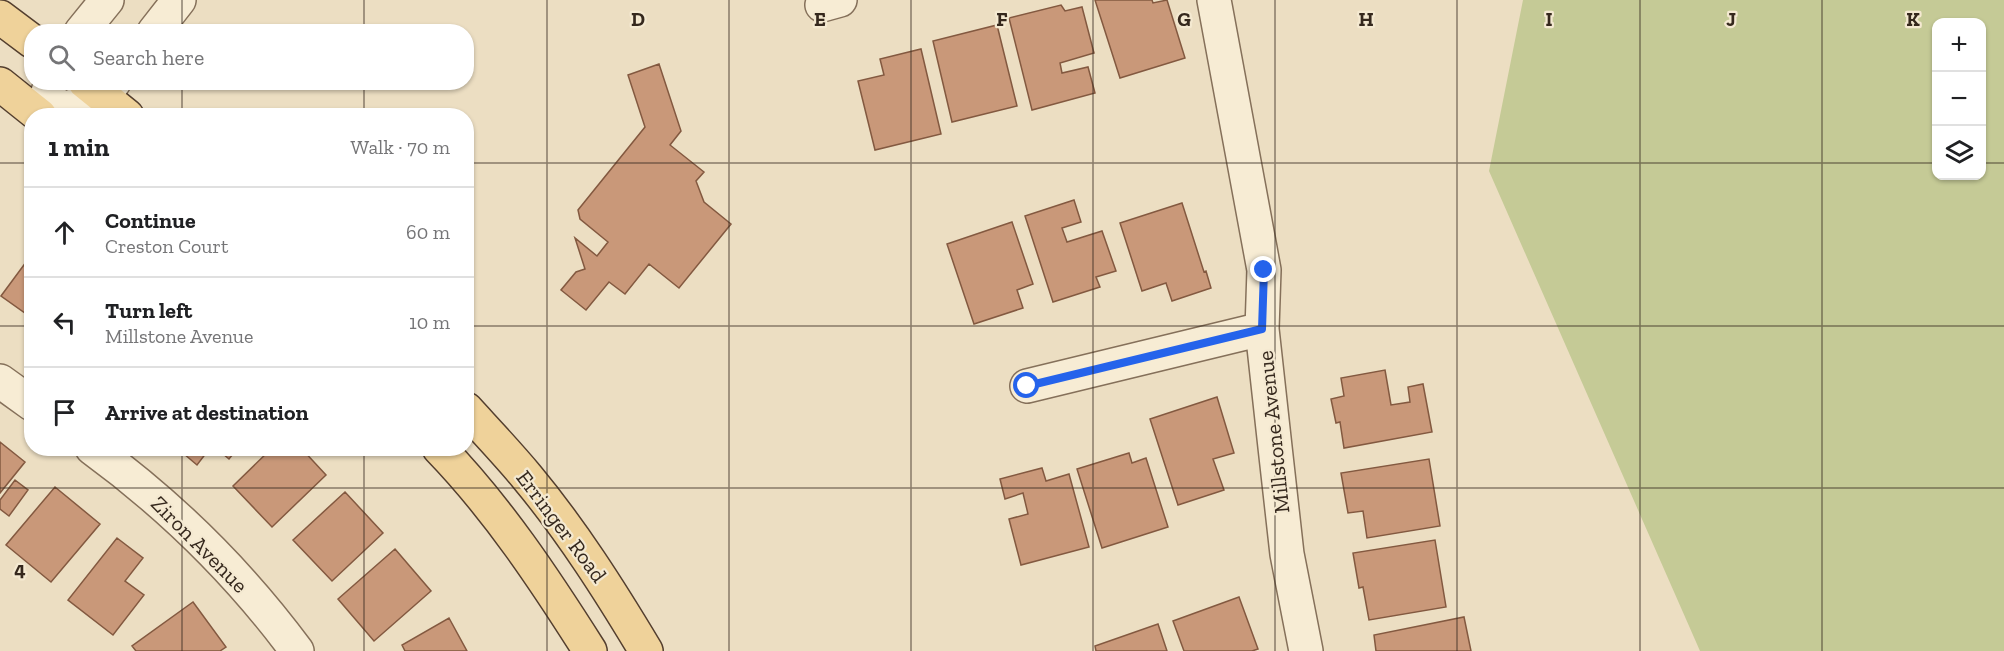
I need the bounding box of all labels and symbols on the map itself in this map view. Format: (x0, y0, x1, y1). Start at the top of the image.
text: D (631, 7, 645, 31)
text: E (814, 7, 826, 31)
text: F (996, 7, 1008, 31)
text: G (1177, 7, 1191, 31)
text: H (1358, 7, 1374, 31)
text: I (1545, 7, 1553, 31)
text: J (1726, 7, 1736, 31)
text: K (1906, 7, 1920, 31)
route end (1250, 256, 1276, 282)
street label: Millstone Avenue (1252, 349, 1295, 515)
route start (1013, 372, 1039, 398)
street label: Erringer Road (511, 465, 613, 588)
street label: Ziron Avenue (146, 490, 254, 598)
text: 4 (14, 557, 26, 581)

